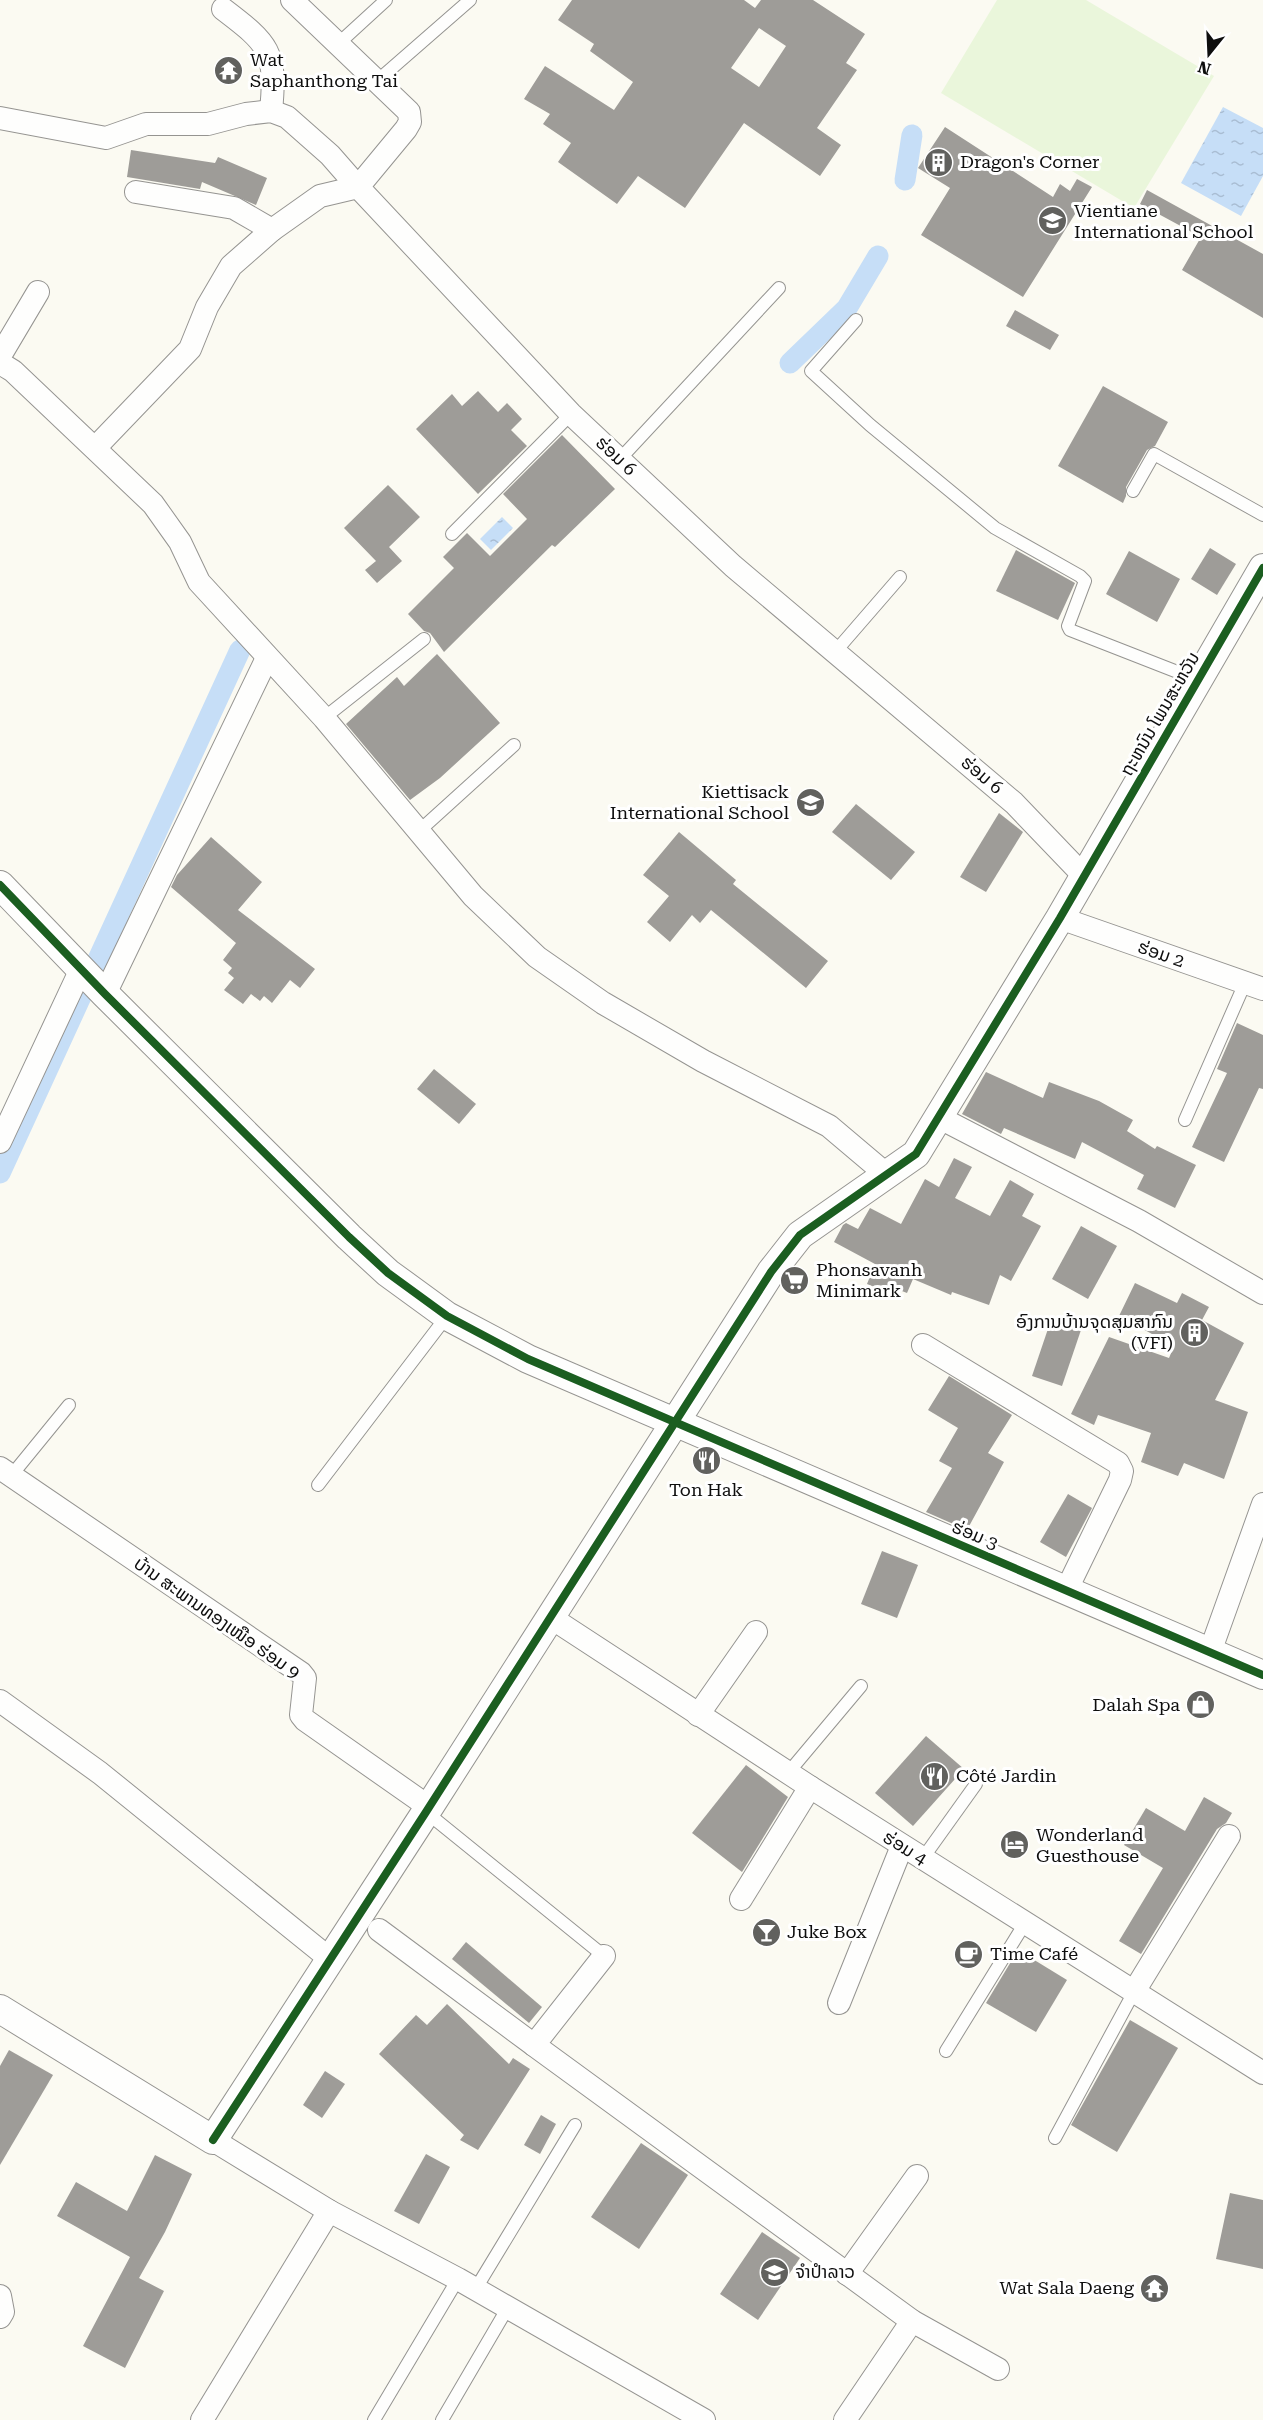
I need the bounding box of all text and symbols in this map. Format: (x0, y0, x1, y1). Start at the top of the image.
north arrow (1179, 24, 1239, 84)
place label: Wat Saphanthong Tai (250, 49, 398, 91)
temple icon: Wat Saphanthong Tai (213, 54, 245, 86)
text: N (1196, 57, 1213, 79)
building icon: Dragon's Corner (923, 146, 955, 178)
place label: Dragon's Corner (960, 151, 1100, 172)
place label: Vientiane International School (1074, 200, 1254, 242)
school or university icon: Vientiane International School (1037, 205, 1069, 237)
street label: ຮ່ອມ 6 (592, 432, 641, 480)
street label: ຖະຫນົນ ໂພນສະຫວັນ (1116, 648, 1204, 779)
street label: ຮ່ອມ 6 (957, 751, 1007, 798)
place label: Kiettisack International School (610, 781, 789, 823)
school or university icon: Kiettisack International School (794, 786, 826, 818)
street label: ຮ່ອມ 2 (1135, 936, 1187, 971)
place label: Phonsavanh Minimark (816, 1259, 923, 1301)
supermarket icon: Phonsavanh Minimark (779, 1264, 811, 1296)
place label: ອົງການບ້ານຈຸດສຸມສາກົນ (VFI) (1016, 1311, 1173, 1353)
building icon: ອົງການບ້ານຈຸດສຸມສາກົນ (VFI) (1178, 1316, 1210, 1348)
restaurant icon: Ton Hak (690, 1445, 722, 1477)
place label: Ton Hak (669, 1479, 743, 1500)
street label: ຮ່ອມ 3 (949, 1516, 1001, 1554)
street label: ບ້ານ ສະພານທອງເໜືອ ຮ່ອມ 9 (130, 1552, 304, 1683)
shop icon: Dalah Spa (1185, 1689, 1217, 1721)
place label: Dalah Spa (1092, 1694, 1180, 1715)
restaurant icon: Côté Jardin (919, 1760, 951, 1792)
place label: Côté Jardin (956, 1765, 1057, 1786)
place label: Wonderland Guesthouse (1036, 1824, 1144, 1866)
street label: ຮ່ອມ 4 (879, 1826, 931, 1869)
hotel icon: Wonderland Guesthouse (999, 1829, 1031, 1861)
bar icon: Juke Box (750, 1916, 782, 1948)
place label: Juke Box (787, 1921, 867, 1942)
cafe icon: Time Café (953, 1938, 985, 1970)
place label: Time Café (990, 1943, 1078, 1964)
school or university icon: ຈຳປຳລາວ (758, 2256, 790, 2288)
place label: ຈຳປຳລາວ (795, 2261, 855, 2282)
temple icon: Wat Sala Daeng (1139, 2272, 1171, 2304)
place label: Wat Sala Daeng (1000, 2277, 1135, 2298)

